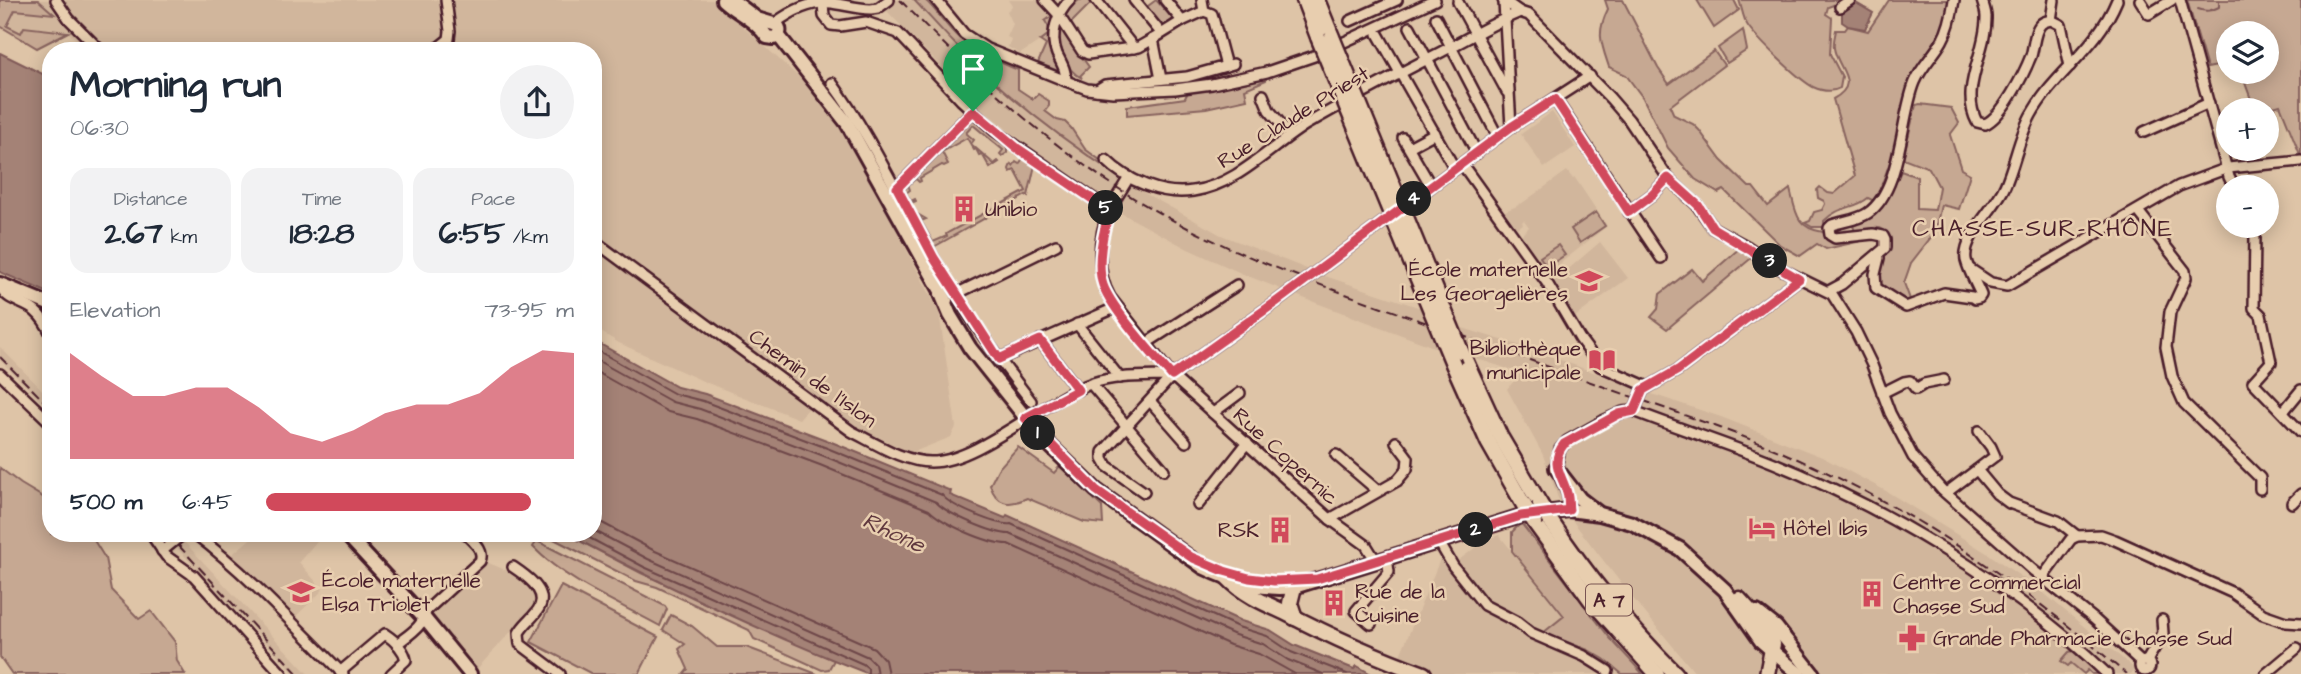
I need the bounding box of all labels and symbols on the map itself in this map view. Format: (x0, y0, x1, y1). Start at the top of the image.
pin (943, 39, 1003, 111)
street label: Rue Claude Priest (1212, 59, 1375, 176)
pin: 4 (1396, 182, 1432, 216)
pin: 5 (1088, 190, 1124, 226)
building icon: Unibio (949, 194, 979, 224)
place label: Unibio (985, 195, 1037, 224)
district label: CHASSE-SUR-RHÔNE (1912, 212, 2174, 246)
pin: 3 (1752, 244, 1788, 278)
place label: École maternelle Les Georgelières (1400, 255, 1568, 310)
school or university icon: École maternelle Les Georgelières (1574, 266, 1604, 296)
street label: Chemin de l'Islon (743, 322, 883, 435)
place label: Bibliothèque municipale (1470, 334, 1581, 388)
library icon: Bibliothèque municipale (1587, 345, 1617, 375)
street label: Rue Copernic (1226, 401, 1345, 513)
pin: 1 (1020, 416, 1056, 450)
water label: Rhone (858, 505, 931, 562)
pin: 2 (1458, 512, 1494, 548)
hotel icon: Hôtel Ibis (1747, 513, 1777, 543)
place label: Hôtel Ibis (1783, 514, 1868, 543)
building icon: RSK (1265, 515, 1295, 545)
place label: RSK (1218, 516, 1259, 545)
place label: École maternelle Elsa Triolet (322, 566, 481, 619)
place label: Centre commercial Chasse Sud (1893, 568, 2081, 621)
school or university icon: École maternelle Elsa Triolet (286, 577, 316, 607)
place label: Rue de la Cuisine (1355, 577, 1445, 630)
building icon: Centre commercial Chasse Sud (1857, 579, 1887, 609)
road number: A 7 (1586, 584, 1632, 615)
building icon: Rue de la Cuisine (1319, 588, 1349, 618)
pharmacy icon: Grande Pharmacie Chasse Sud (1897, 623, 1927, 653)
place label: Grande Pharmacie Chasse Sud (1933, 624, 2232, 653)

